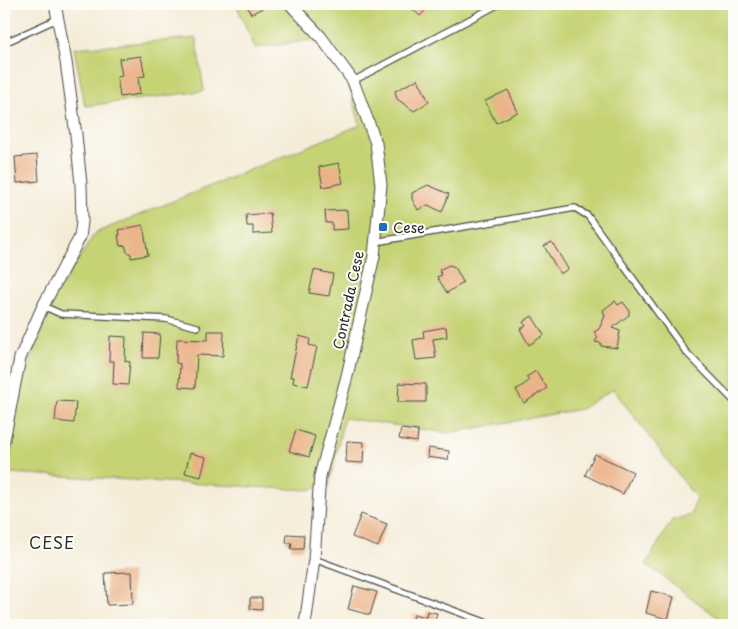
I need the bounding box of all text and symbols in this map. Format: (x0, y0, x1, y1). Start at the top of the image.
place label: Cese (393, 217, 425, 238)
marker: Cese (377, 221, 389, 233)
street label: Contrada Cese (327, 248, 369, 351)
district label: CESE (29, 530, 75, 554)

